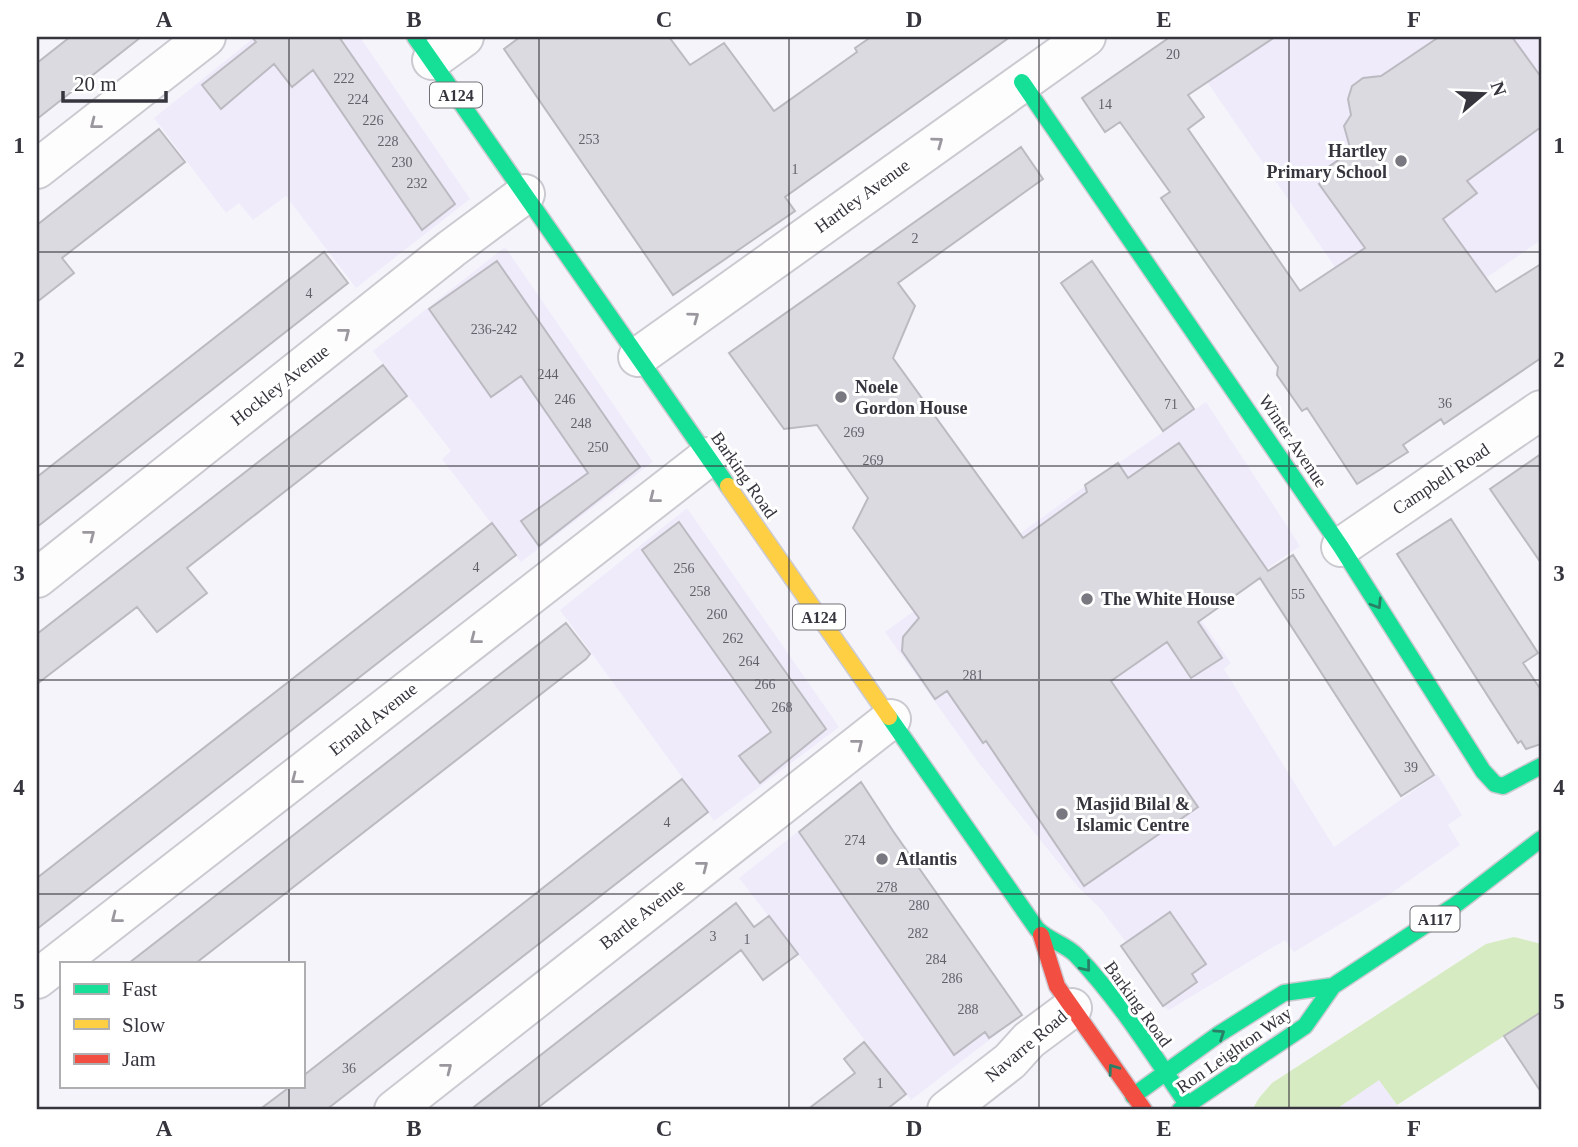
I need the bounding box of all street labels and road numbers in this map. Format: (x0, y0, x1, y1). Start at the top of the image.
road number: A124 (430, 82, 482, 108)
street label: Hartley Avenue (811, 155, 913, 237)
street label: Hockley Avenue (227, 340, 333, 430)
street label: Winter Avenue (1255, 391, 1331, 491)
street label: Barking Road (707, 428, 781, 522)
street label: Campbell Road (1389, 439, 1493, 519)
road number: A124 (793, 604, 845, 630)
street label: Ernald Avenue (325, 678, 421, 760)
street label: Bartle Avenue (596, 875, 688, 953)
road number: A117 (1410, 906, 1460, 931)
street label: Barking Road (1100, 957, 1176, 1051)
street label: Ron Leighton Way (1172, 1003, 1296, 1097)
street label: Navarre Road (981, 1006, 1071, 1086)

